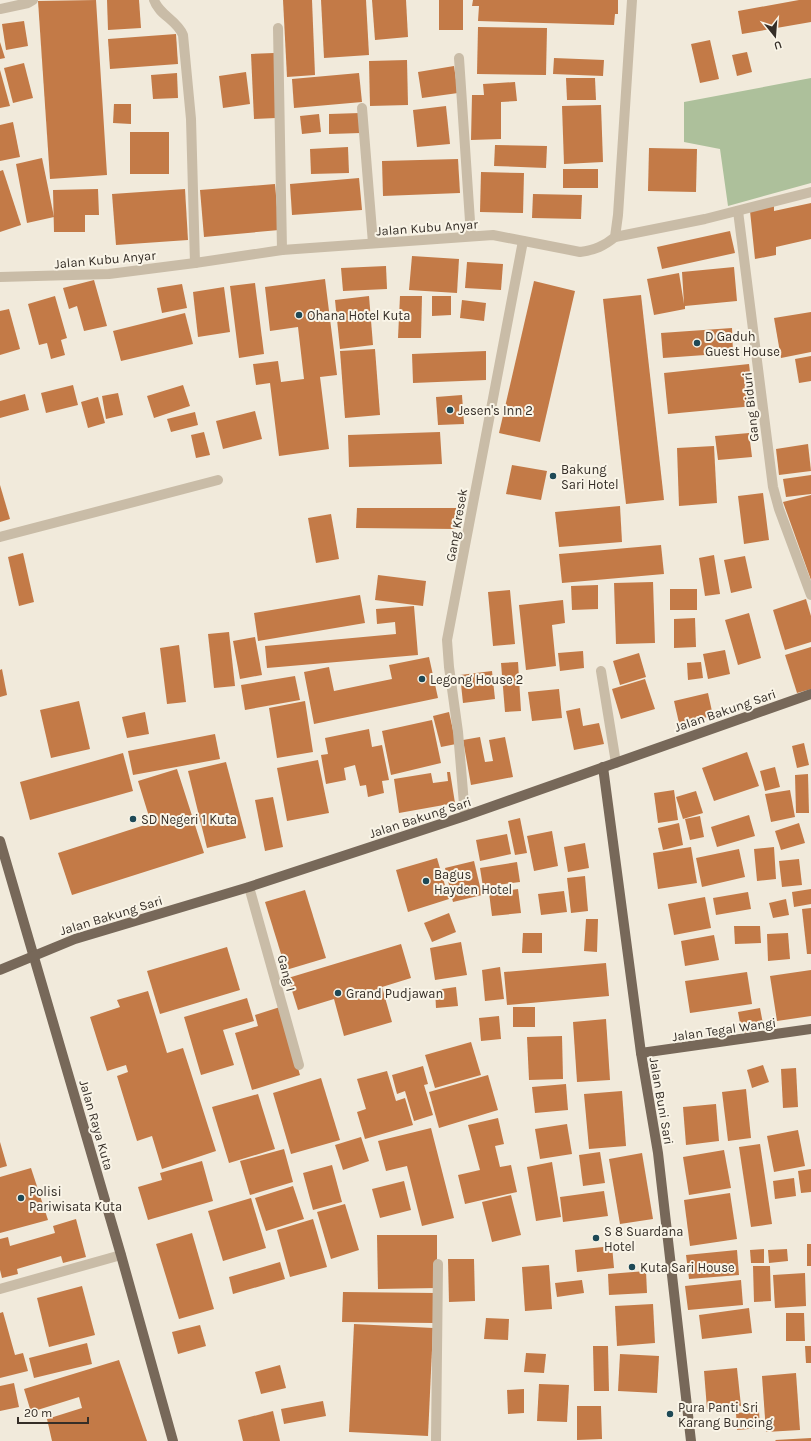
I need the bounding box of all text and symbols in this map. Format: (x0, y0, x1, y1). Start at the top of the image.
north arrow (755, 16, 795, 56)
text: U (772, 38, 783, 52)
street label: Jalan Kubu Anyar (376, 216, 479, 239)
street label: Jalan Kubu Anyar (54, 248, 157, 271)
place label: Ohana Hotel Kuta (307, 308, 410, 323)
marker: Ohana Hotel Kuta (294, 310, 304, 320)
place label: D Gaduh Guest House (705, 329, 780, 359)
marker: D Gaduh Guest House (692, 338, 702, 348)
street label: Gang Biduri (739, 371, 762, 442)
place label: Jesen's Inn 2 (458, 403, 533, 418)
marker: Jesen's Inn 2 (445, 405, 455, 415)
place label: Bakung Sari Hotel (561, 462, 619, 492)
marker: Bakung Sari Hotel (548, 471, 558, 481)
street label: Gang Kresek (443, 487, 470, 563)
place label: Legong House 2 (430, 672, 523, 687)
marker: Legong House 2 (417, 674, 427, 684)
street label: Jalan Bakung Sari (672, 686, 778, 735)
street label: Jalan Bakung Sari (367, 794, 473, 841)
place label: SD Negeri 1 Kuta (141, 812, 237, 827)
marker: SD Negeri 1 Kuta (128, 814, 138, 824)
place label: Bagus Hayden Hotel (434, 867, 512, 897)
marker: Bagus Hayden Hotel (421, 876, 431, 886)
street label: Jalan Bakung Sari (58, 893, 164, 938)
street label: Gang I (274, 953, 299, 993)
place label: Grand Pudjawan (346, 986, 443, 1001)
marker: Grand Pudjawan (333, 988, 343, 998)
street label: Jalan Tegal Wangi (671, 1015, 777, 1044)
street label: Jalan Buni Sari (646, 1056, 677, 1146)
street label: Jalan Raya Kuta (76, 1078, 117, 1172)
place label: Polisi Pariwisata Kuta (29, 1184, 122, 1214)
marker: Polisi Pariwisata Kuta (16, 1193, 26, 1203)
place label: S 8 Suardana Hotel (604, 1224, 683, 1254)
marker: S 8 Suardana Hotel (591, 1233, 601, 1243)
place label: Kuta Sari House (640, 1260, 735, 1275)
marker: Kuta Sari House (627, 1262, 637, 1272)
scale bar (18, 1399, 88, 1425)
place label: Pura Panti Sri Karang Buncing (678, 1400, 773, 1430)
text: 20 m (24, 1406, 52, 1420)
marker: Pura Panti Sri Karang Buncing (665, 1409, 675, 1419)

